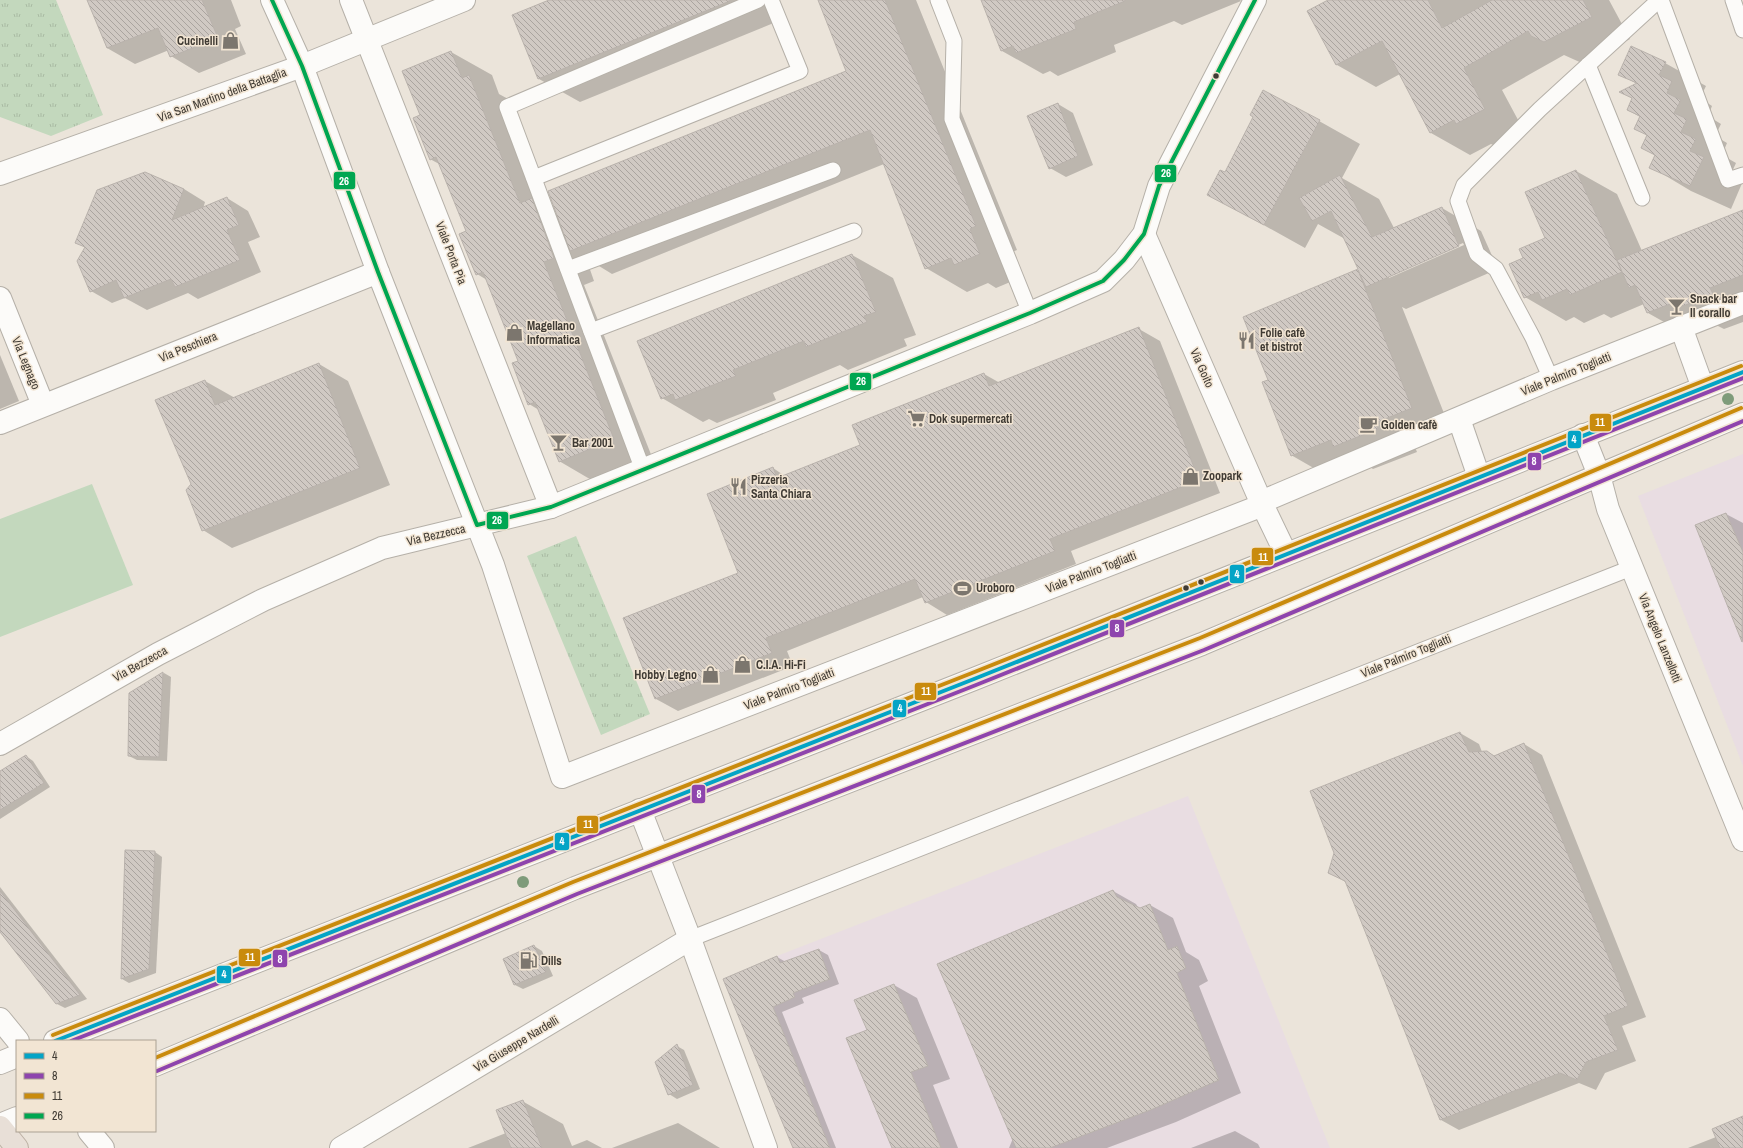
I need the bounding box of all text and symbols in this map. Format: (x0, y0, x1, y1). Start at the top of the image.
shop icon: Cucinelli (221, 31, 241, 51)
place label: Cucinelli (177, 33, 218, 49)
street label: Via San Martino della Battaglia (155, 64, 289, 126)
unlabelled marker (1211, 71, 1221, 81)
line badge: 26 (1154, 164, 1177, 183)
text: 26 (1161, 166, 1171, 180)
line badge: 26 (333, 171, 356, 190)
text: 26 (339, 174, 349, 188)
street label: Viale Porta Pia (432, 219, 470, 287)
place label: Snack bar Il corallo (1690, 291, 1737, 321)
bar icon: Snack bar Il corallo (1667, 296, 1687, 316)
place label: Magellano Informatica (527, 318, 581, 348)
shop icon: Magellano Informatica (504, 323, 524, 343)
place label: Folie cafè et bistrot (1260, 325, 1305, 355)
street label: Via Peschiera (156, 328, 220, 366)
restaurant icon: Folie cafè et bistrot (1237, 330, 1257, 350)
street label: Via Legnago (8, 334, 44, 392)
street label: Via Goito (1186, 346, 1218, 390)
street label: Viale Palmiro Togliatti (1519, 349, 1613, 399)
line badge: 26 (849, 372, 872, 391)
text: 26 (856, 374, 866, 388)
supermarket icon: Dok supermercati (906, 409, 926, 429)
place label: Dok supermercati (929, 411, 1012, 427)
line badge: 11 (1589, 413, 1612, 432)
cafe icon: Golden cafè (1358, 415, 1378, 435)
text: 11 (1595, 415, 1605, 429)
place label: Golden cafè (1381, 417, 1438, 433)
line badge: 4 (1567, 430, 1582, 449)
text: 4 (1571, 432, 1577, 446)
bar icon: Bar 2001 (549, 433, 569, 453)
place label: Bar 2001 (572, 435, 614, 451)
line badge: 8 (1527, 452, 1542, 471)
text: 8 (1531, 454, 1537, 468)
shop icon: Zoopark (1180, 466, 1200, 486)
place label: Zoopark (1203, 468, 1242, 484)
place label: Pizzeria Santa Chiara (751, 472, 812, 502)
restaurant icon: Pizzeria Santa Chiara (728, 477, 748, 497)
line badge: 26 (486, 511, 509, 530)
text: 26 (492, 513, 502, 527)
street label: Via Bezzecca (405, 520, 468, 550)
street label: Viale Palmiro Togliatti (1043, 547, 1139, 597)
line badge: 11 (1251, 547, 1274, 566)
text: 11 (1258, 550, 1268, 564)
line badge: 4 (1229, 564, 1245, 584)
text: 4 (1234, 567, 1240, 581)
unlabelled marker (1196, 577, 1206, 587)
sports icon: Uroboro (953, 578, 973, 598)
place label: Uroboro (976, 580, 1015, 596)
unlabelled marker (1181, 583, 1191, 593)
street label: Via Angelo Lanzellotti (1635, 591, 1685, 685)
line badge: 8 (1109, 619, 1125, 638)
text: 8 (1114, 621, 1120, 635)
street label: Viale Palmiro Togliatti (1359, 631, 1453, 681)
street label: Via Bezzecca (110, 642, 171, 686)
shop icon: C.I.A. Hi-Fi (733, 655, 753, 675)
place label: C.I.A. Hi-Fi (756, 657, 806, 673)
street label: Viale Palmiro Togliatti (741, 664, 837, 714)
shop icon: Hobby Legno (700, 665, 720, 685)
place label: Hobby Legno (634, 667, 697, 683)
line badge: 11 (914, 682, 937, 701)
text: 11 (921, 684, 931, 698)
line badge: 4 (892, 699, 907, 718)
text: 4 (897, 701, 903, 715)
line badge: 8 (691, 784, 706, 804)
text: 8 (696, 787, 702, 801)
line badge: 11 (576, 815, 599, 834)
text: 11 (583, 817, 593, 831)
line badge: 4 (554, 832, 570, 851)
text: 4 (559, 834, 565, 848)
line badge: 11 (238, 948, 261, 967)
line badge: 8 (272, 949, 288, 968)
text: 11 (245, 950, 255, 964)
fuel station icon: Dills (518, 951, 538, 971)
text: 8 (277, 952, 283, 966)
place label: Dills (541, 953, 562, 969)
line badge: 4 (216, 965, 232, 984)
text: 4 (221, 967, 227, 981)
street label: Via Giuseppe Nardelli (470, 1012, 562, 1076)
legend (16, 1040, 156, 1132)
text: 4 (52, 1048, 58, 1064)
text: 8 (52, 1068, 57, 1084)
text: 11 (52, 1088, 63, 1104)
text: 26 (52, 1108, 63, 1124)

